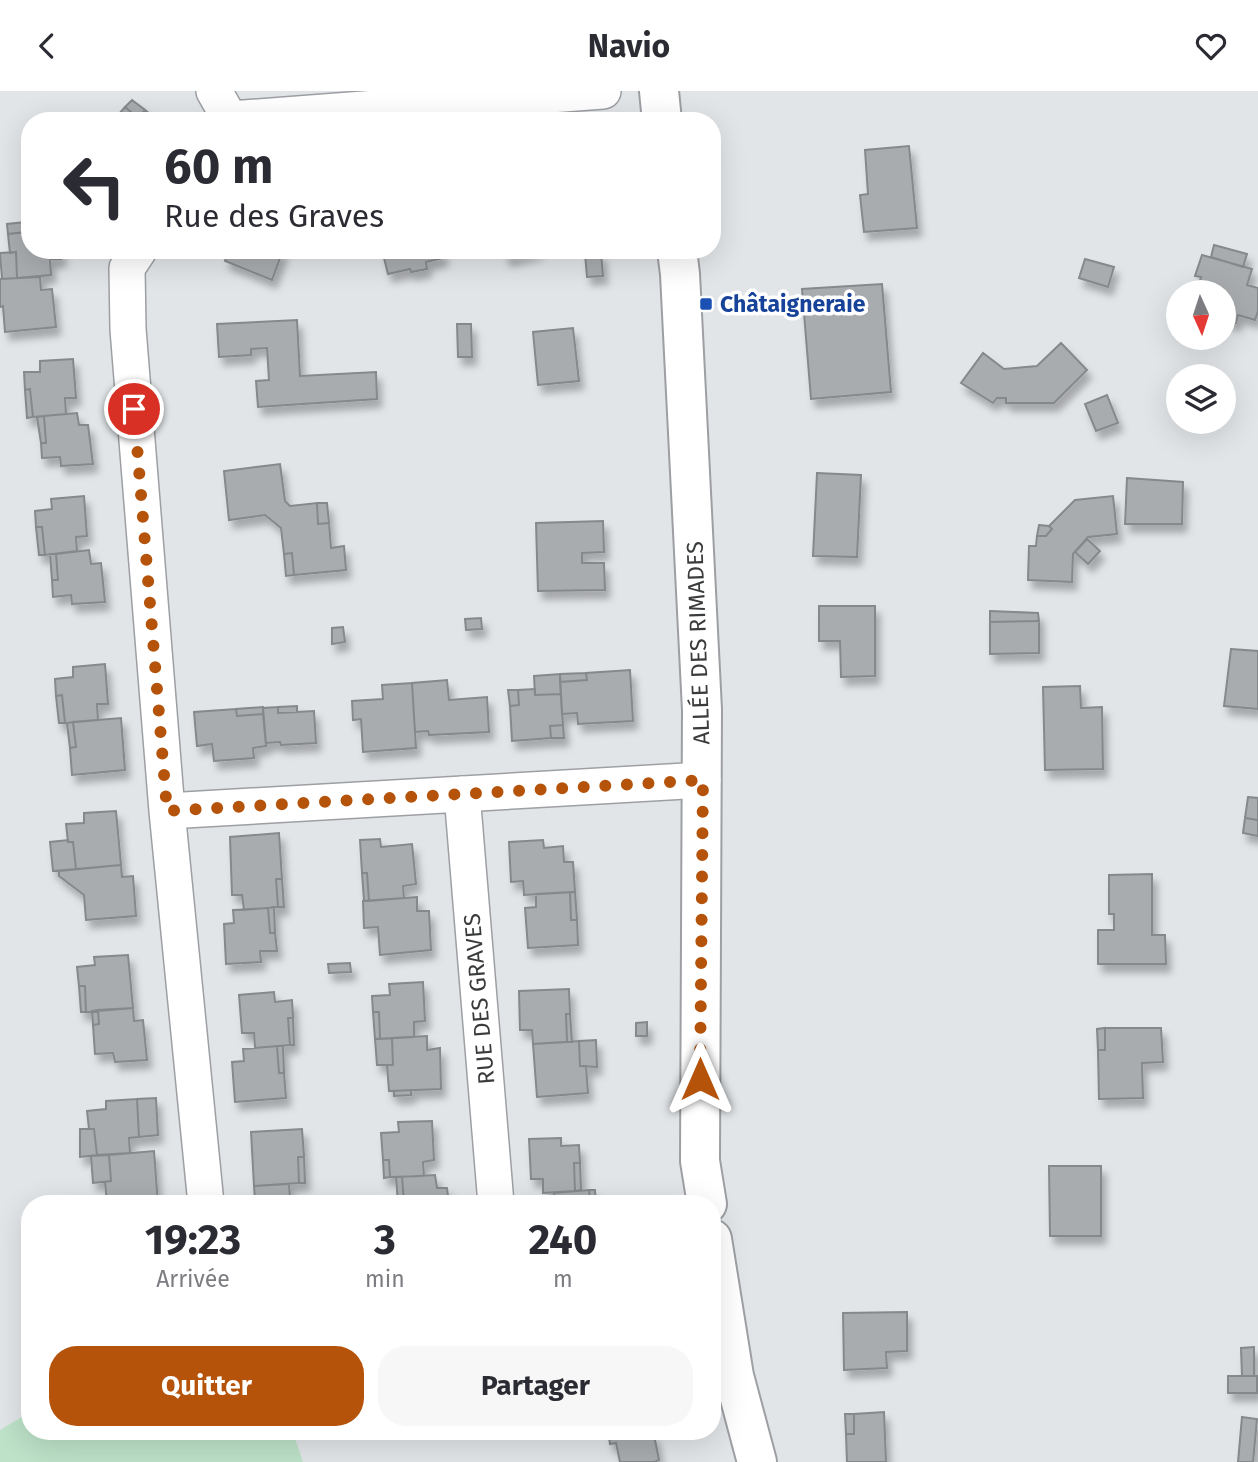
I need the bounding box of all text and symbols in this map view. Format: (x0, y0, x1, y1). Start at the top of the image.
icon: back (28, 27, 66, 65)
text: Navio (588, 27, 670, 65)
icon: heart (1192, 27, 1230, 65)
text: 60 m (164, 137, 273, 196)
icon: left (49, 140, 140, 231)
text: Rue des Graves (164, 197, 384, 235)
north arrow (1166, 280, 1236, 350)
map controls (1166, 280, 1236, 434)
place label: Châtaigneraie (720, 290, 866, 318)
marker: Châtaigneraie (698, 296, 714, 312)
button: layers (1166, 364, 1236, 434)
pin (104, 379, 164, 439)
icon: arrive (115, 390, 153, 428)
street label: ALLÉE DES RIMADES (679, 541, 716, 745)
street label: RUE DES GRAVES (458, 912, 500, 1086)
position arrow (663, 1042, 737, 1116)
text: 19:23 (145, 1215, 241, 1265)
text: 3 (374, 1215, 396, 1265)
text: 240 (528, 1215, 597, 1265)
text: Arrivée (156, 1265, 230, 1293)
text: min (365, 1265, 405, 1293)
text: m (553, 1265, 573, 1293)
button: Quitter (49, 1346, 364, 1426)
button: Partager (378, 1346, 693, 1426)

